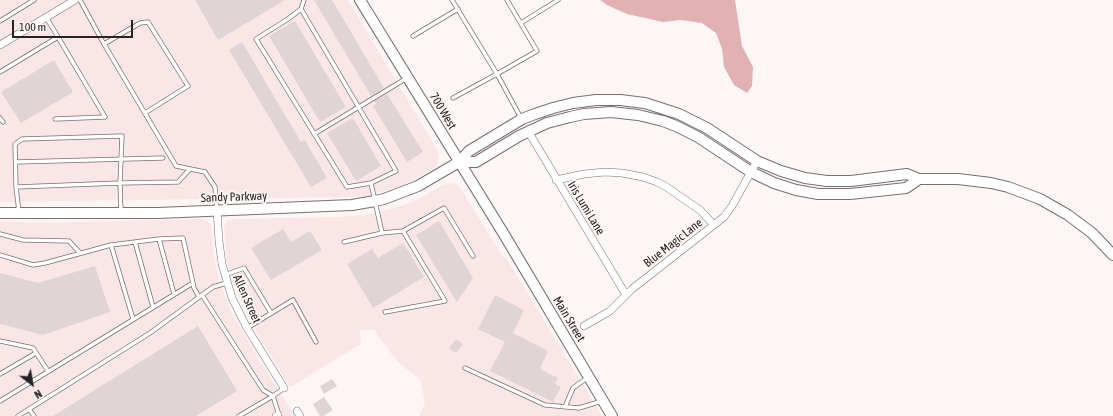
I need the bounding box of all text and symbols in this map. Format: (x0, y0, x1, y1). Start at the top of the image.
scale bar (14, 12, 135, 38)
text: 100 m (19, 20, 46, 34)
street label: 700 West (427, 90, 459, 132)
street label: Iris Lumi Lane (564, 178, 608, 238)
street label: Sandy Parkway (201, 189, 267, 205)
street label: Blue Magic Lane (641, 216, 705, 270)
street label: Allen Street (230, 273, 264, 325)
street label: Main Street (550, 294, 588, 344)
north arrow (12, 364, 52, 404)
text: N (32, 387, 44, 401)

